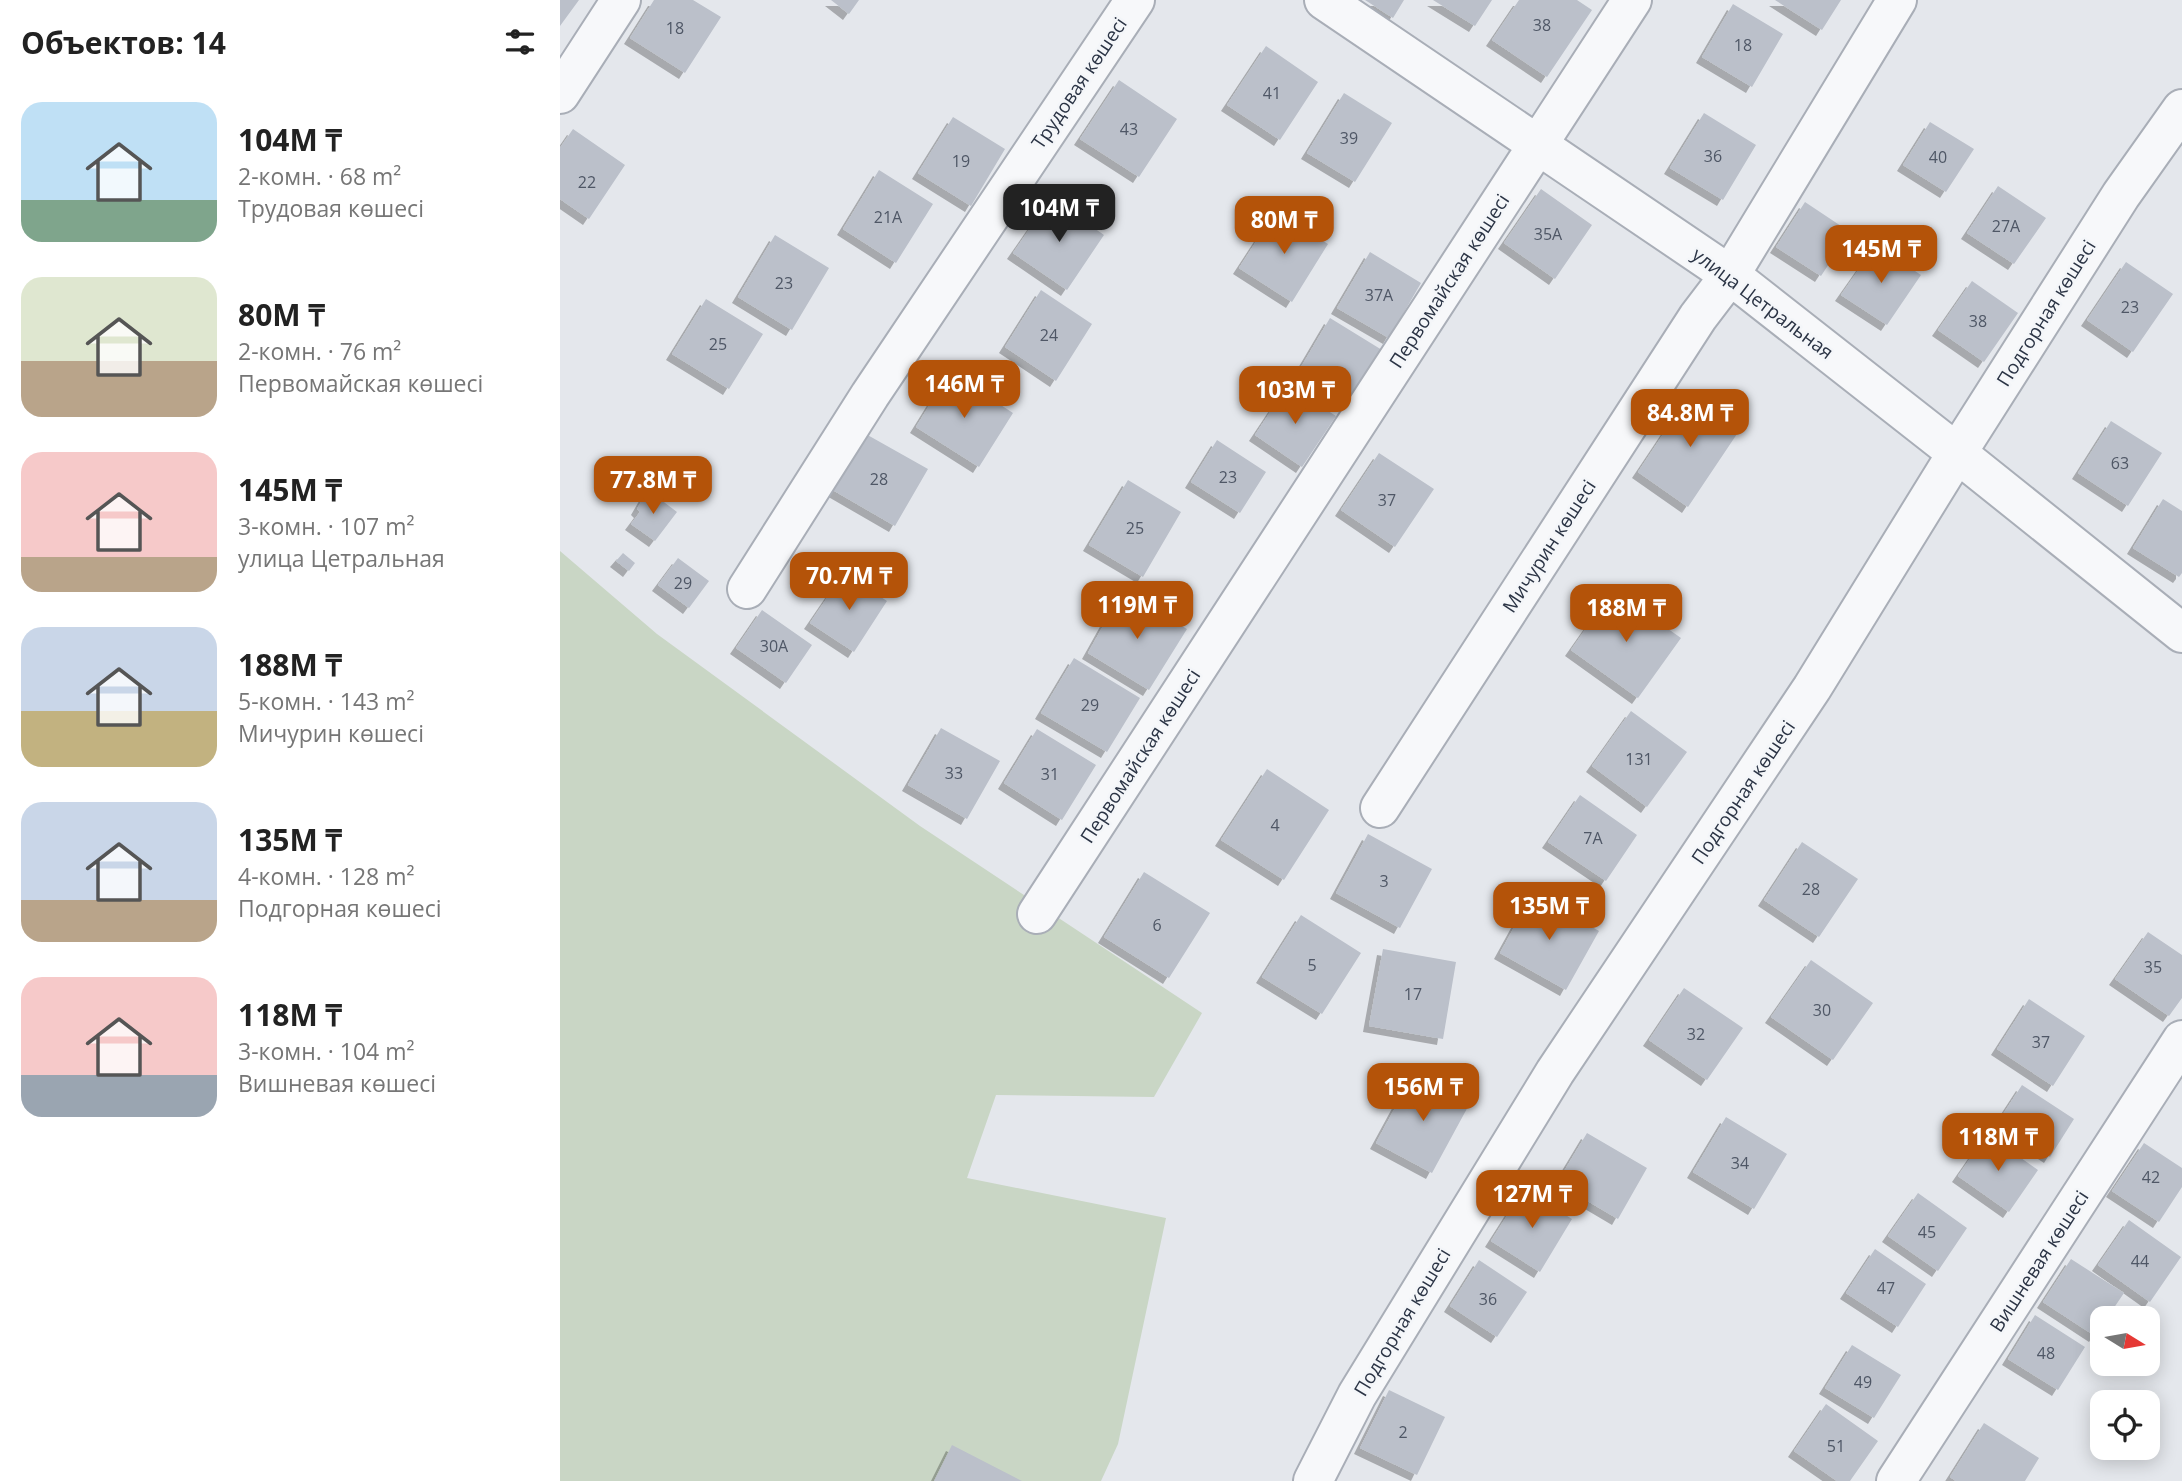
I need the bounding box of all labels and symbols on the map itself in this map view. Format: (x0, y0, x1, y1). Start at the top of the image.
street label: Трудовая көшесі (1025, 12, 1133, 154)
house number: 38 (1533, 14, 1551, 36)
house number: 18 (666, 17, 684, 39)
house number: 18 (1734, 34, 1752, 56)
house number: 41 (1263, 82, 1281, 104)
house number: 43 (1120, 118, 1138, 140)
house number: 39 (1340, 127, 1358, 149)
house number: 36 (1704, 145, 1722, 167)
house number: 40 (1929, 146, 1947, 168)
house number: 19 (952, 150, 970, 172)
house number: 22 (578, 171, 596, 193)
pin: 104M ₸ (1002, 184, 1116, 244)
street label: Первомайская көшесі (1383, 189, 1515, 373)
pin: 80M ₸ (1235, 196, 1333, 256)
house number: 21А (874, 206, 903, 228)
house number: 27А (1992, 215, 2021, 237)
house number: 35А (1534, 223, 1563, 245)
pin: 145M ₸ (1824, 226, 1938, 285)
street label: Подгорная көшесі (1990, 235, 2102, 391)
street label: улица Цетральная (1687, 241, 1839, 365)
house number: 23 (775, 272, 793, 294)
house number: 37А (1365, 284, 1394, 306)
house number: 23 (2121, 296, 2139, 318)
house number: 38 (1969, 310, 1987, 332)
house number: 24 (1040, 324, 1058, 346)
house number: 25 (709, 333, 727, 355)
pin: 146M ₸ (907, 360, 1021, 420)
pin: 103M ₸ (1238, 366, 1352, 426)
pin: 84.8M ₸ (1625, 390, 1755, 449)
house number: 63 (2111, 452, 2129, 474)
pin: 77.8M ₸ (588, 456, 718, 516)
house number: 23 (1219, 466, 1237, 488)
house number: 28 (870, 468, 888, 490)
street label: Мичурин көшесі (1496, 475, 1602, 617)
house number: 37 (1378, 489, 1396, 511)
house number: 25 (1126, 517, 1144, 539)
pin: 70.7M ₸ (784, 552, 914, 612)
house number: 29 (674, 572, 692, 594)
pin: 119M ₸ (1080, 582, 1194, 641)
pin: 188M ₸ (1569, 584, 1683, 644)
house number: 30А (760, 635, 789, 657)
street label: Первомайская көшесі (1074, 664, 1206, 848)
house number: 29 (1081, 694, 1099, 716)
street label: Подгорная көшесі (1685, 715, 1801, 869)
house number: 131 (1625, 748, 1653, 770)
house number: 33 (945, 762, 963, 784)
house number: 31 (1041, 763, 1059, 785)
house number: 4 (1270, 814, 1280, 836)
house number: 7А (1583, 827, 1604, 849)
house number: 3 (1379, 870, 1389, 892)
house number: 28 (1802, 878, 1820, 900)
pin: 135M ₸ (1492, 883, 1606, 942)
house number: 6 (1152, 914, 1162, 936)
house number: 5 (1307, 954, 1317, 976)
house number: 35 (2144, 956, 2162, 978)
house number: 17 (1404, 983, 1422, 1005)
house number: 30 (1813, 999, 1831, 1021)
house number: 32 (1687, 1023, 1705, 1045)
house number: 37 (2032, 1031, 2050, 1053)
pin: 156M ₸ (1366, 1064, 1480, 1123)
pin: 118M ₸ (1941, 1114, 2055, 1173)
house number: 34 (1731, 1152, 1749, 1174)
house number: 42 (2142, 1166, 2160, 1188)
pin: 127M ₸ (1475, 1170, 1589, 1230)
street label: Вишневая көшесі (1984, 1185, 2094, 1337)
house number: 45 (1918, 1221, 1936, 1243)
street label: Подгорная көшесі (1348, 1243, 1456, 1401)
house number: 44 (2131, 1250, 2149, 1272)
house number: 47 (1877, 1277, 1895, 1299)
house number: 36 (1479, 1288, 1497, 1310)
north arrow (2090, 1306, 2160, 1376)
house number: 48 (2037, 1342, 2055, 1364)
house number: 49 (1854, 1371, 1872, 1393)
house number: 2 (1398, 1421, 1408, 1443)
house number: 51 (1827, 1435, 1845, 1457)

